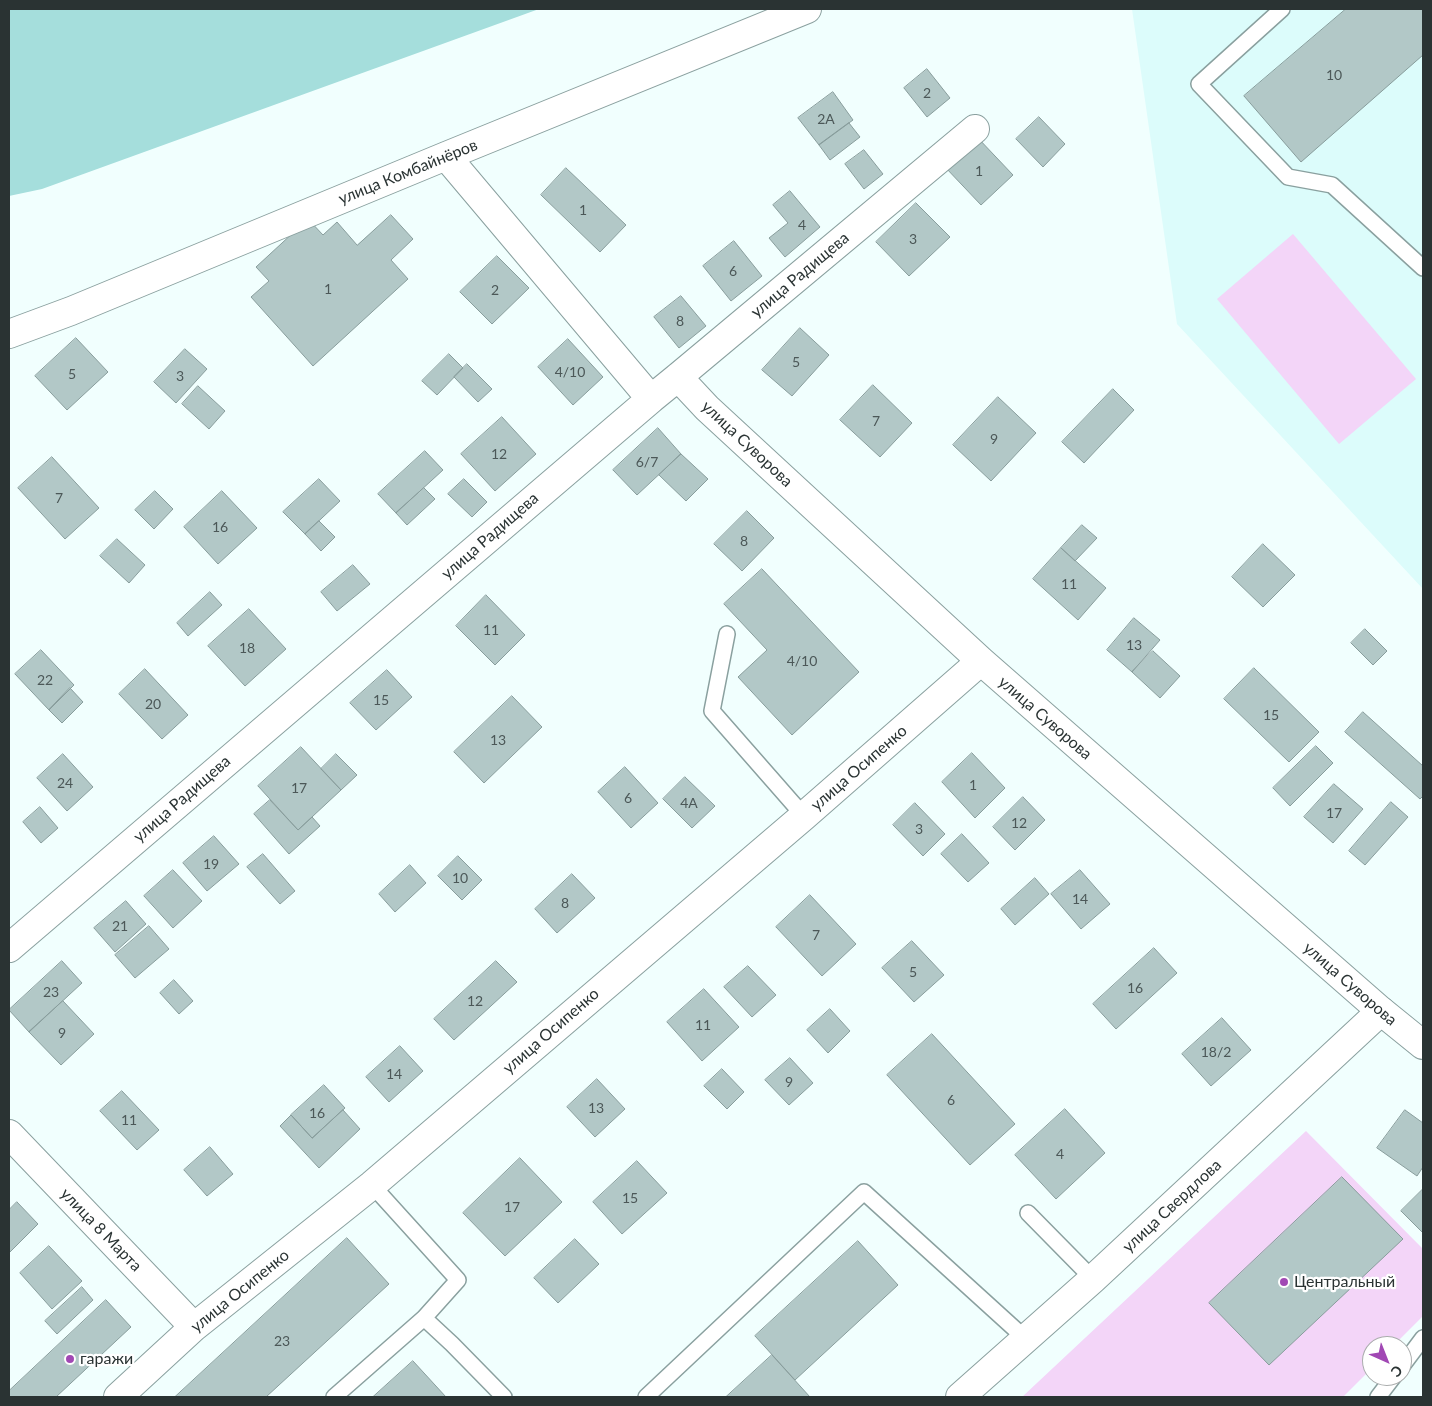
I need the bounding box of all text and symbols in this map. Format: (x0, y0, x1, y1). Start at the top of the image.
house number: 10 (1326, 67, 1342, 83)
house number: 2 (923, 85, 931, 101)
house number: 2А (817, 111, 835, 127)
street label: улица Комбайнёров (336, 135, 480, 209)
house number: 1 (975, 163, 983, 179)
house number: 1 (579, 202, 587, 218)
house number: 4 (798, 217, 806, 233)
street label: улица Радищева (747, 228, 853, 322)
house number: 3 (909, 231, 917, 247)
house number: 6 (729, 263, 737, 279)
house number: 1 (324, 281, 332, 297)
house number: 2 (491, 282, 499, 298)
house number: 8 (676, 313, 684, 329)
house number: 5 (792, 354, 800, 370)
house number: 4/10 (555, 364, 585, 380)
house number: 5 (68, 366, 76, 382)
house number: 3 (176, 368, 184, 384)
street label: улица Суворова (698, 397, 796, 491)
house number: 7 (872, 413, 880, 429)
house number: 9 (990, 431, 998, 447)
house number: 12 (491, 446, 507, 462)
house number: 6/7 (636, 454, 658, 470)
street label: улица Радищева (438, 489, 542, 583)
house number: 7 (55, 490, 63, 506)
house number: 16 (212, 519, 228, 535)
house number: 8 (740, 533, 748, 549)
house number: 11 (1061, 576, 1077, 592)
house number: 11 (483, 622, 499, 638)
house number: 13 (1126, 637, 1142, 653)
house number: 18 (239, 640, 255, 656)
house number: 4/10 (787, 653, 817, 669)
house number: 22 (37, 672, 53, 688)
street label: улица Суворова (994, 672, 1096, 764)
house number: 15 (373, 692, 389, 708)
house number: 20 (145, 696, 161, 712)
house number: 15 (1263, 707, 1279, 723)
street label: улица Осипенко (807, 721, 911, 815)
house number: 13 (490, 732, 506, 748)
street label: улица Радищева (130, 752, 234, 846)
house number: 24 (57, 775, 73, 791)
house number: 1 (969, 777, 977, 793)
house number: 17 (291, 780, 307, 796)
house number: 6 (624, 790, 632, 806)
house number: 4А (680, 795, 698, 811)
house number: 17 (1326, 805, 1342, 821)
house number: 12 (1011, 815, 1027, 831)
house number: 3 (915, 821, 923, 837)
house number: 19 (203, 856, 219, 872)
house number: 10 (452, 870, 468, 886)
house number: 14 (1072, 891, 1088, 907)
house number: 8 (561, 895, 569, 911)
house number: 21 (112, 918, 128, 934)
house number: 7 (812, 927, 820, 943)
street label: улица Суворова (1299, 938, 1401, 1030)
house number: 5 (909, 964, 917, 980)
house number: 16 (1127, 980, 1143, 996)
house number: 23 (43, 984, 59, 1000)
street label: улица Осипенко (499, 984, 603, 1078)
house number: 12 (467, 993, 483, 1009)
house number: 11 (695, 1017, 711, 1033)
house number: 9 (58, 1025, 66, 1041)
house number: 18/2 (1201, 1044, 1231, 1060)
house number: 14 (386, 1066, 402, 1082)
house number: 9 (785, 1074, 793, 1090)
house number: 6 (947, 1092, 955, 1108)
house number: 13 (588, 1100, 604, 1116)
house number: 16 (309, 1105, 325, 1121)
house number: 11 (121, 1112, 137, 1128)
house number: 4 (1056, 1146, 1064, 1162)
street label: улица Свердлова (1119, 1155, 1225, 1257)
street label: улица 8 Марта (56, 1184, 146, 1276)
house number: 15 (622, 1190, 638, 1206)
house number: 17 (504, 1199, 520, 1215)
street label: улица Осипенко (187, 1246, 293, 1336)
place label: Центральный (1294, 1272, 1395, 1292)
marker: Центральный (1278, 1276, 1290, 1288)
house number: 23 (274, 1333, 290, 1349)
north arrow (1362, 1336, 1412, 1386)
place label: гаражи (80, 1349, 133, 1369)
marker: гаражи (64, 1353, 76, 1365)
text: С (1388, 1362, 1406, 1381)

